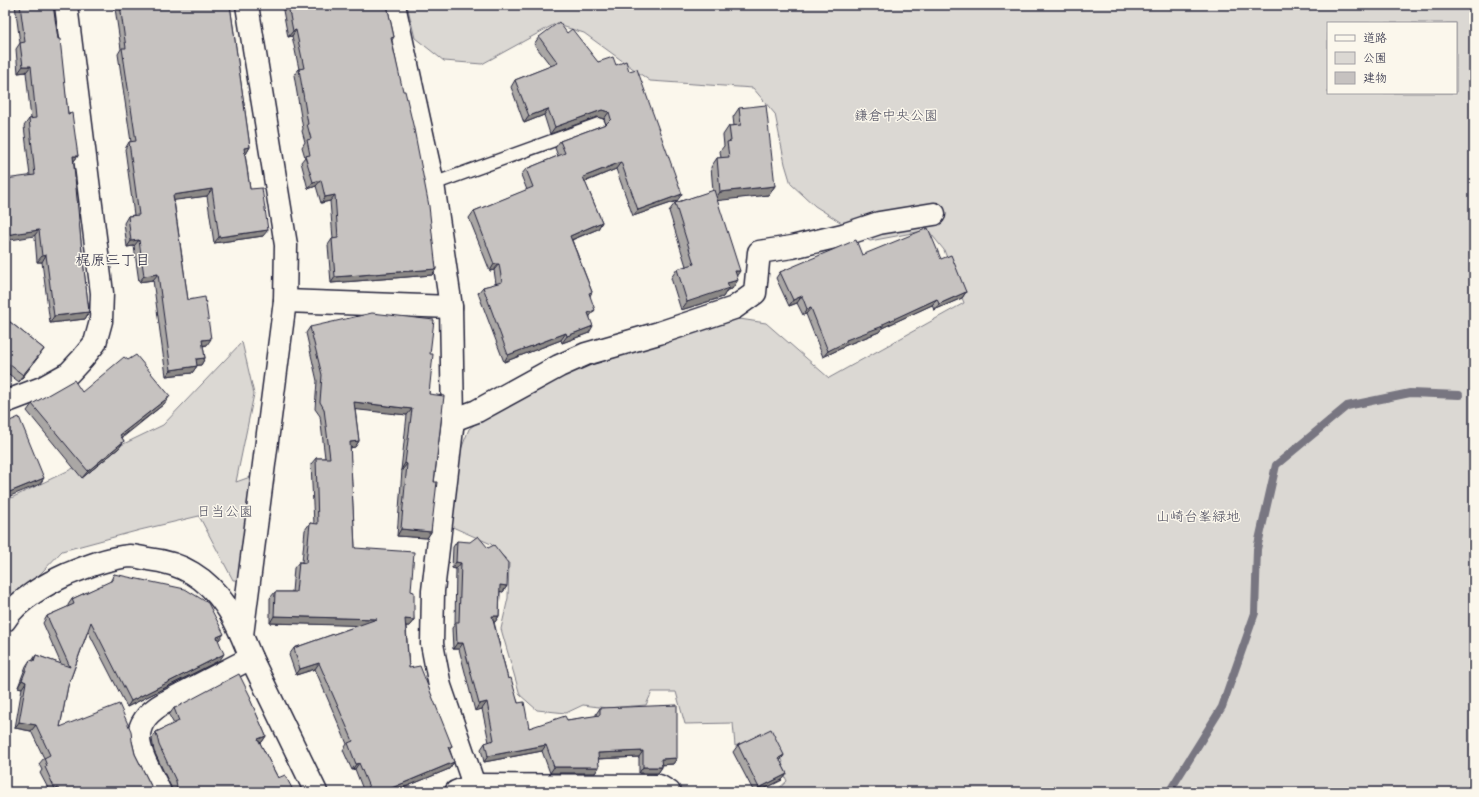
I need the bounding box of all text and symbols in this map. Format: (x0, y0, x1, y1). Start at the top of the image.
legend (1327, 22, 1457, 94)
text: 道路 (1363, 31, 1387, 47)
text: 公園 (1363, 51, 1387, 67)
text: 建物 (1363, 71, 1387, 87)
park label: 鎌倉中央公園 (854, 107, 938, 125)
district label: 梶原三丁目 (75, 251, 151, 271)
park label: 日当公園 (197, 503, 253, 521)
park label: 山崎台峯緑地 (1156, 508, 1240, 526)

